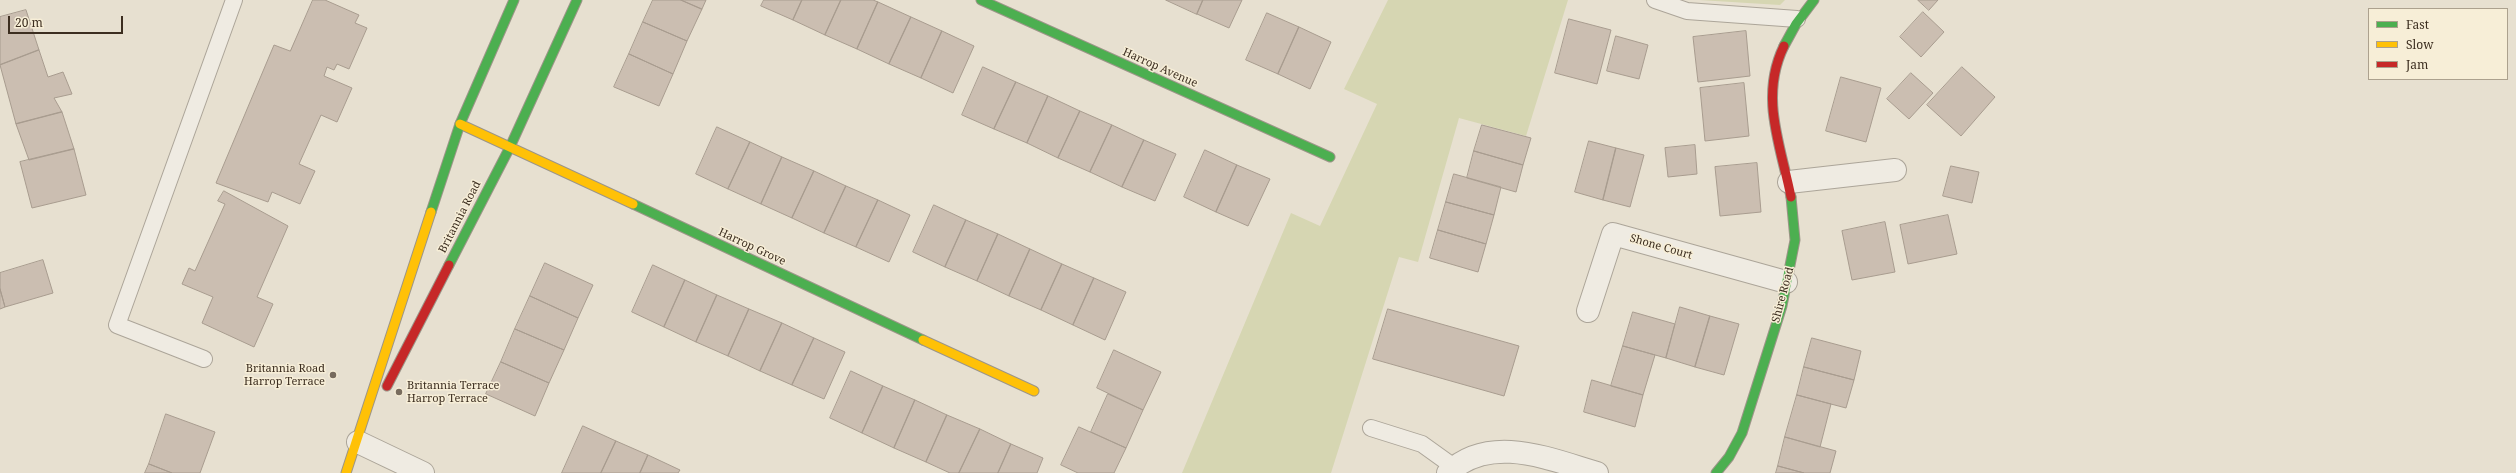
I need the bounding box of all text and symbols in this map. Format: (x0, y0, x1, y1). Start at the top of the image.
scale bar (10, 8, 125, 34)
legend (2368, 8, 2508, 80)
text: 20 m (15, 14, 43, 31)
text: Fast (2406, 16, 2429, 33)
text: Slow (2406, 36, 2434, 53)
street label: Harrop Avenue (1121, 46, 1199, 90)
text: Jam (2406, 56, 2428, 73)
street label: Britannia Road (436, 179, 484, 255)
street label: Harrop Grove (716, 226, 788, 268)
street label: Shone Court (1628, 232, 1694, 262)
street label: Shire Road (1769, 266, 1797, 324)
place label: Britannia Road Harrop Terrace (244, 362, 325, 388)
marker: Britannia Road Harrop Terrace (328, 370, 338, 380)
place label: Britannia Terrace Harrop Terrace (407, 379, 499, 405)
marker: Britannia Terrace Harrop Terrace (394, 387, 404, 397)

